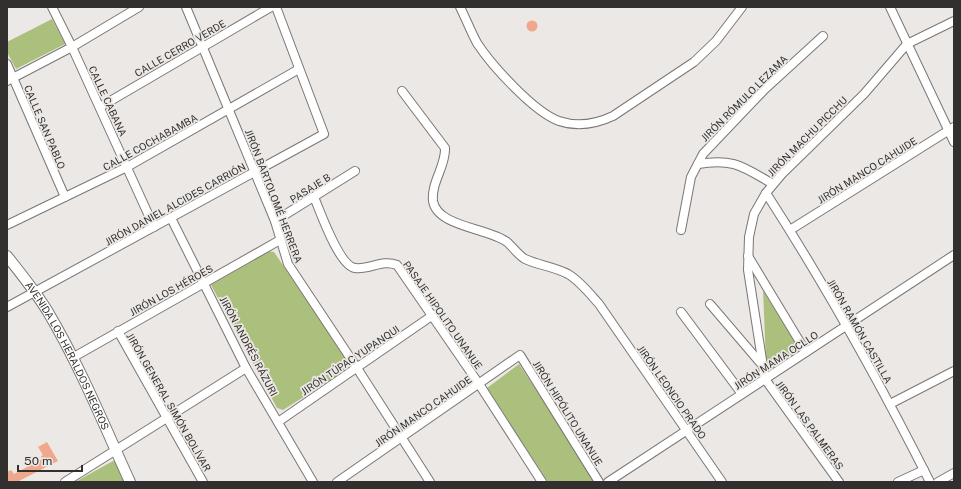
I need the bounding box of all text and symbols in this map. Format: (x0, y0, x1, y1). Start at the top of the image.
street label: CALLE CERRO VERDE (132, 17, 228, 79)
street label: JIRÓN RÓMULO LEZAMA (698, 52, 790, 144)
street label: CALLE CABANA (86, 64, 130, 138)
street label: CALLE SAN PABLO (22, 83, 68, 171)
street label: JIRÓN MACHU PICCHU (765, 94, 849, 178)
street label: CALLE COCHABAMBA (101, 111, 199, 173)
street label: JIRÓN BARTOLOMÉ HERRERA (243, 127, 305, 265)
street label: JIRÓN MANCO CAHUIDE (815, 134, 919, 206)
street label: JIRÓN DANIEL ALCIDES CARRIÓN (103, 160, 247, 248)
street label: PASAJE B (287, 171, 333, 205)
street label: PASAJE HIPOLITO UNANUE (401, 258, 485, 372)
street label: JIRÓN LOS HÉROES (127, 262, 215, 318)
street label: JIRÓN RAMÓN CASTILLA (825, 277, 895, 385)
street label: AVENIDA LOS HERALDOS NEGROS (23, 279, 112, 432)
street label: JIRÓN ANDRÉS RÁZURI (218, 294, 280, 398)
street label: JIRÓN TÚPAC YUPANQUI (298, 323, 402, 397)
street label: JIRÓN MAMA OCLLO (732, 328, 820, 392)
street label: JIRÓN GENERAL SIMÓN BOLÍVAR (124, 331, 214, 474)
street label: JIRÓN LEONCIO PRADO (635, 343, 709, 441)
street label: JIRÓN HIPÓLITO UNANUE (531, 358, 605, 468)
street label: JIRÓN MANCO CAHUIDE (372, 373, 474, 449)
street label: JIRÓN LAS PALMERAS (774, 378, 846, 472)
scale bar (18, 447, 82, 473)
text: 50 m (24, 454, 52, 468)

